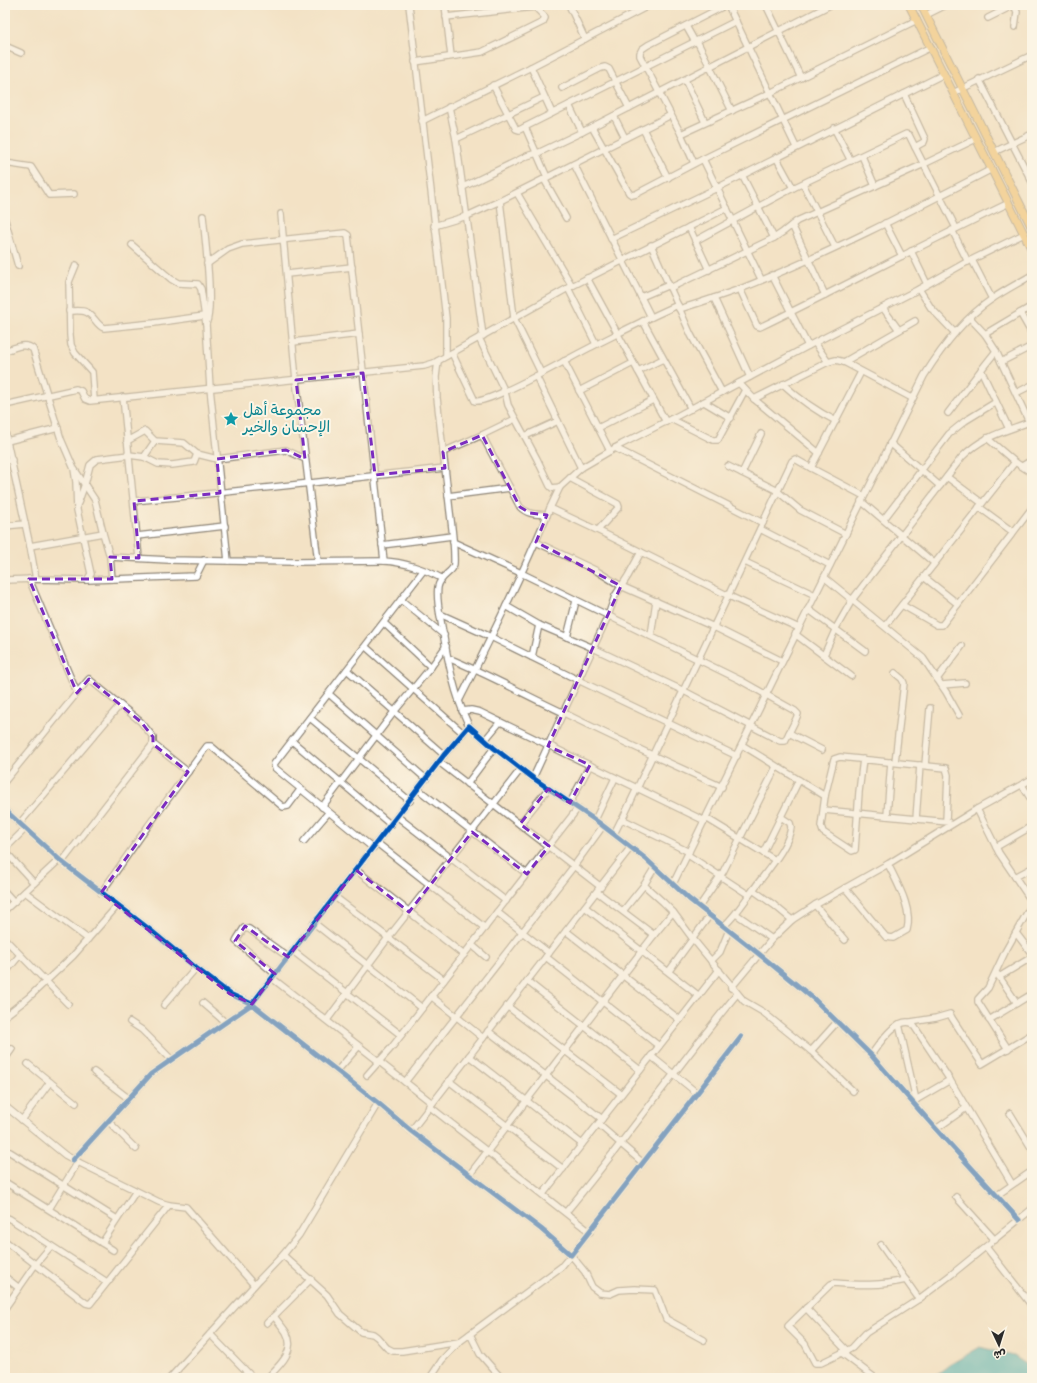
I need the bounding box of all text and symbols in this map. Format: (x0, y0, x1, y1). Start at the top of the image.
place label: مجموعة أهل الإحسان والخير (242, 401, 330, 438)
place icon: مجموعة أهل الإحسان والخير (222, 410, 240, 428)
north arrow (979, 1325, 1019, 1365)
text: ش (993, 1347, 1006, 1359)

